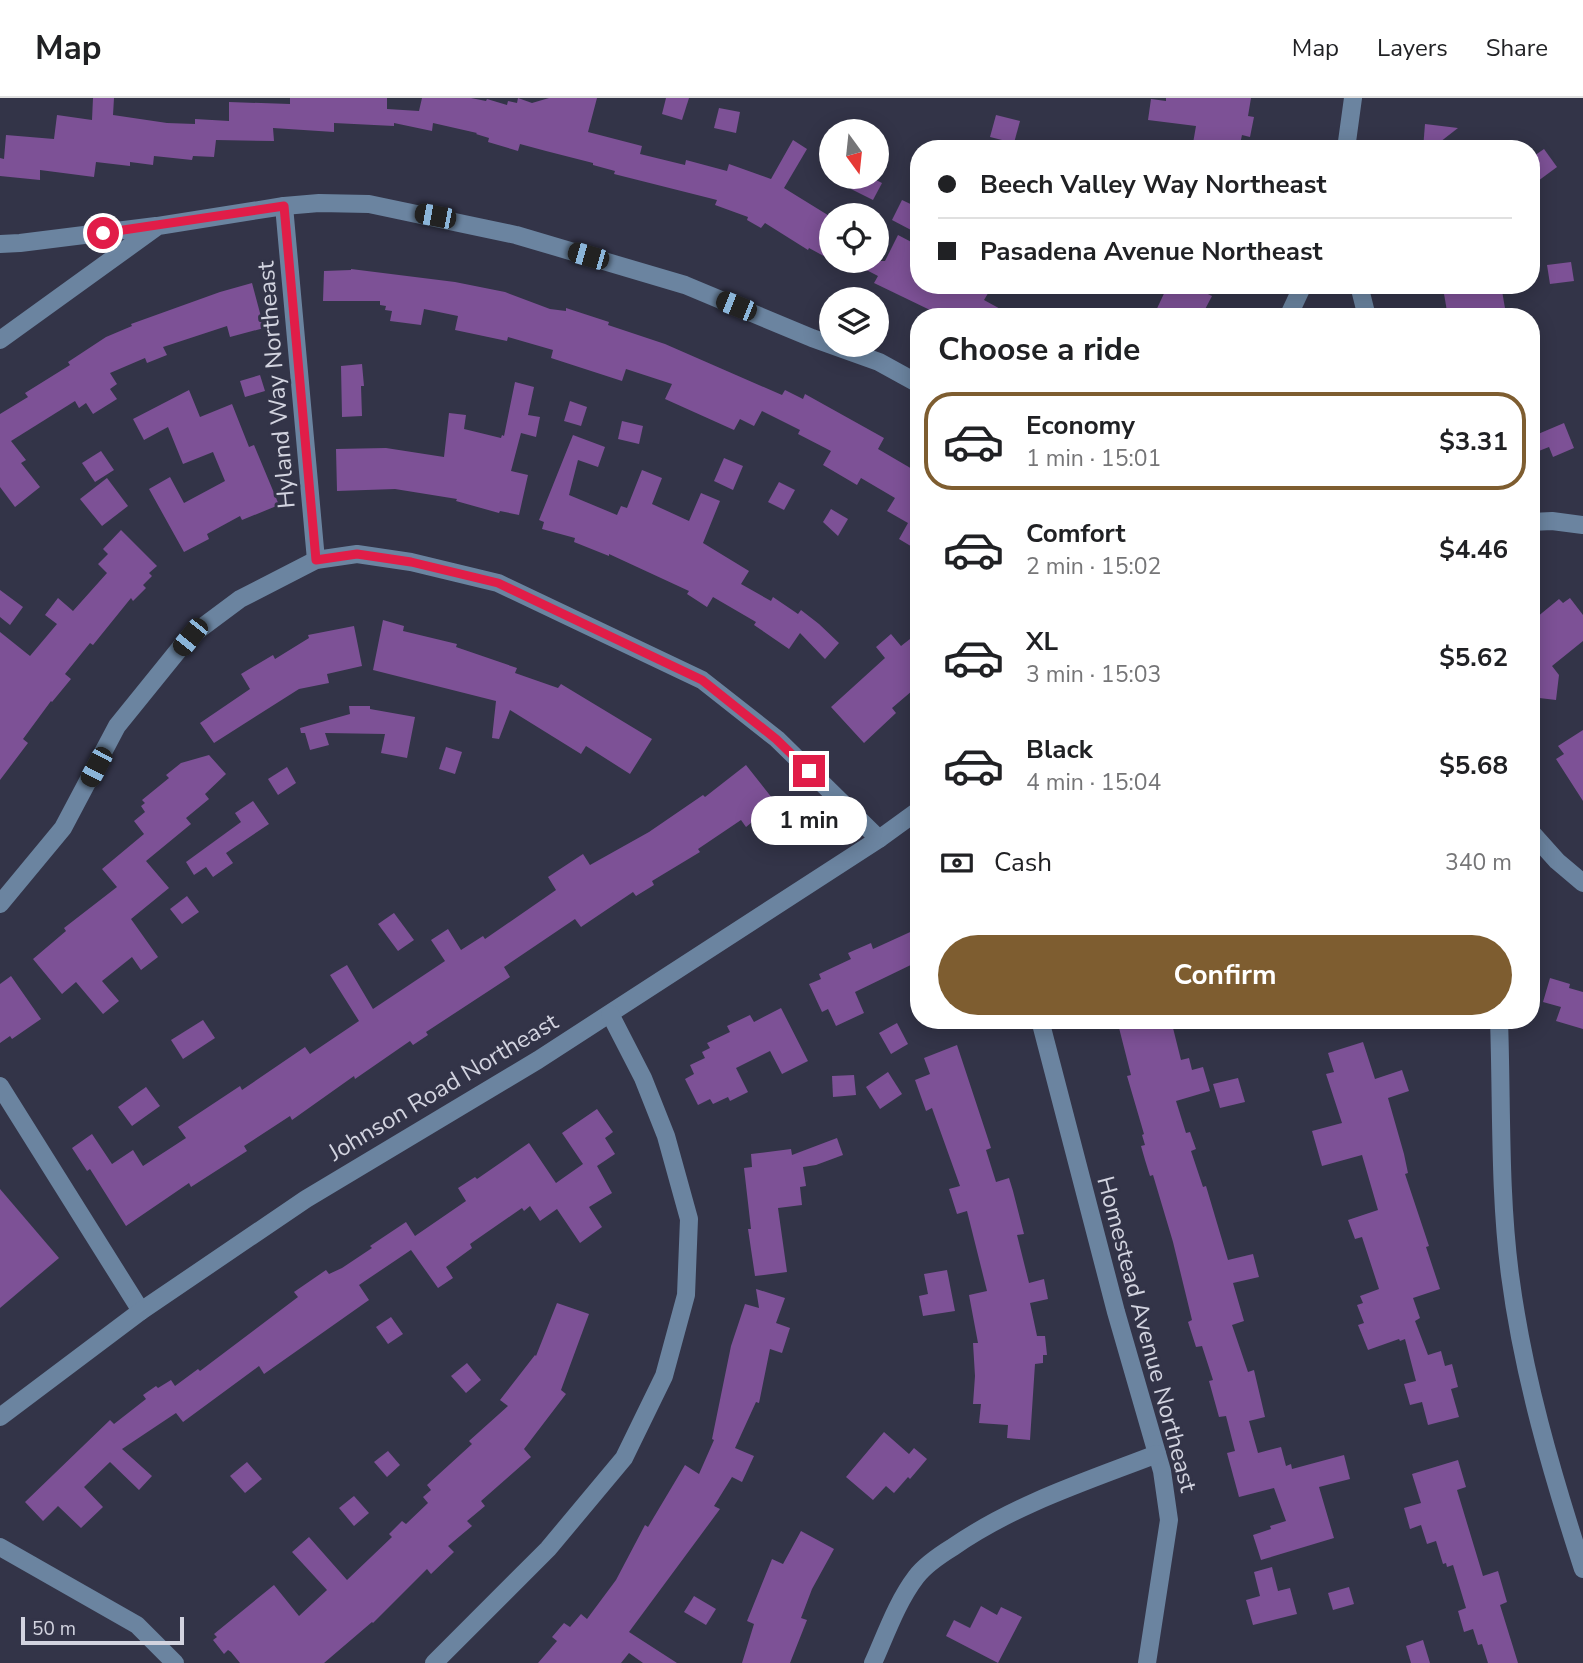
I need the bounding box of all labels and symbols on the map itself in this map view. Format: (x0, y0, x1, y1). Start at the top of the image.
north arrow (819, 119, 889, 189)
car (413, 202, 458, 230)
route start (87, 217, 119, 249)
car (565, 240, 612, 272)
street label: Hyland Way Northeast (249, 259, 303, 510)
car (713, 288, 760, 324)
car (169, 614, 212, 660)
car (77, 744, 116, 790)
route end (793, 755, 825, 787)
callout: 1 min (751, 796, 867, 844)
street label: Johnson Road Northeast (321, 1005, 564, 1169)
street label: Homestead Avenue Northeast (1089, 1173, 1205, 1496)
scale bar (21, 1614, 184, 1646)

